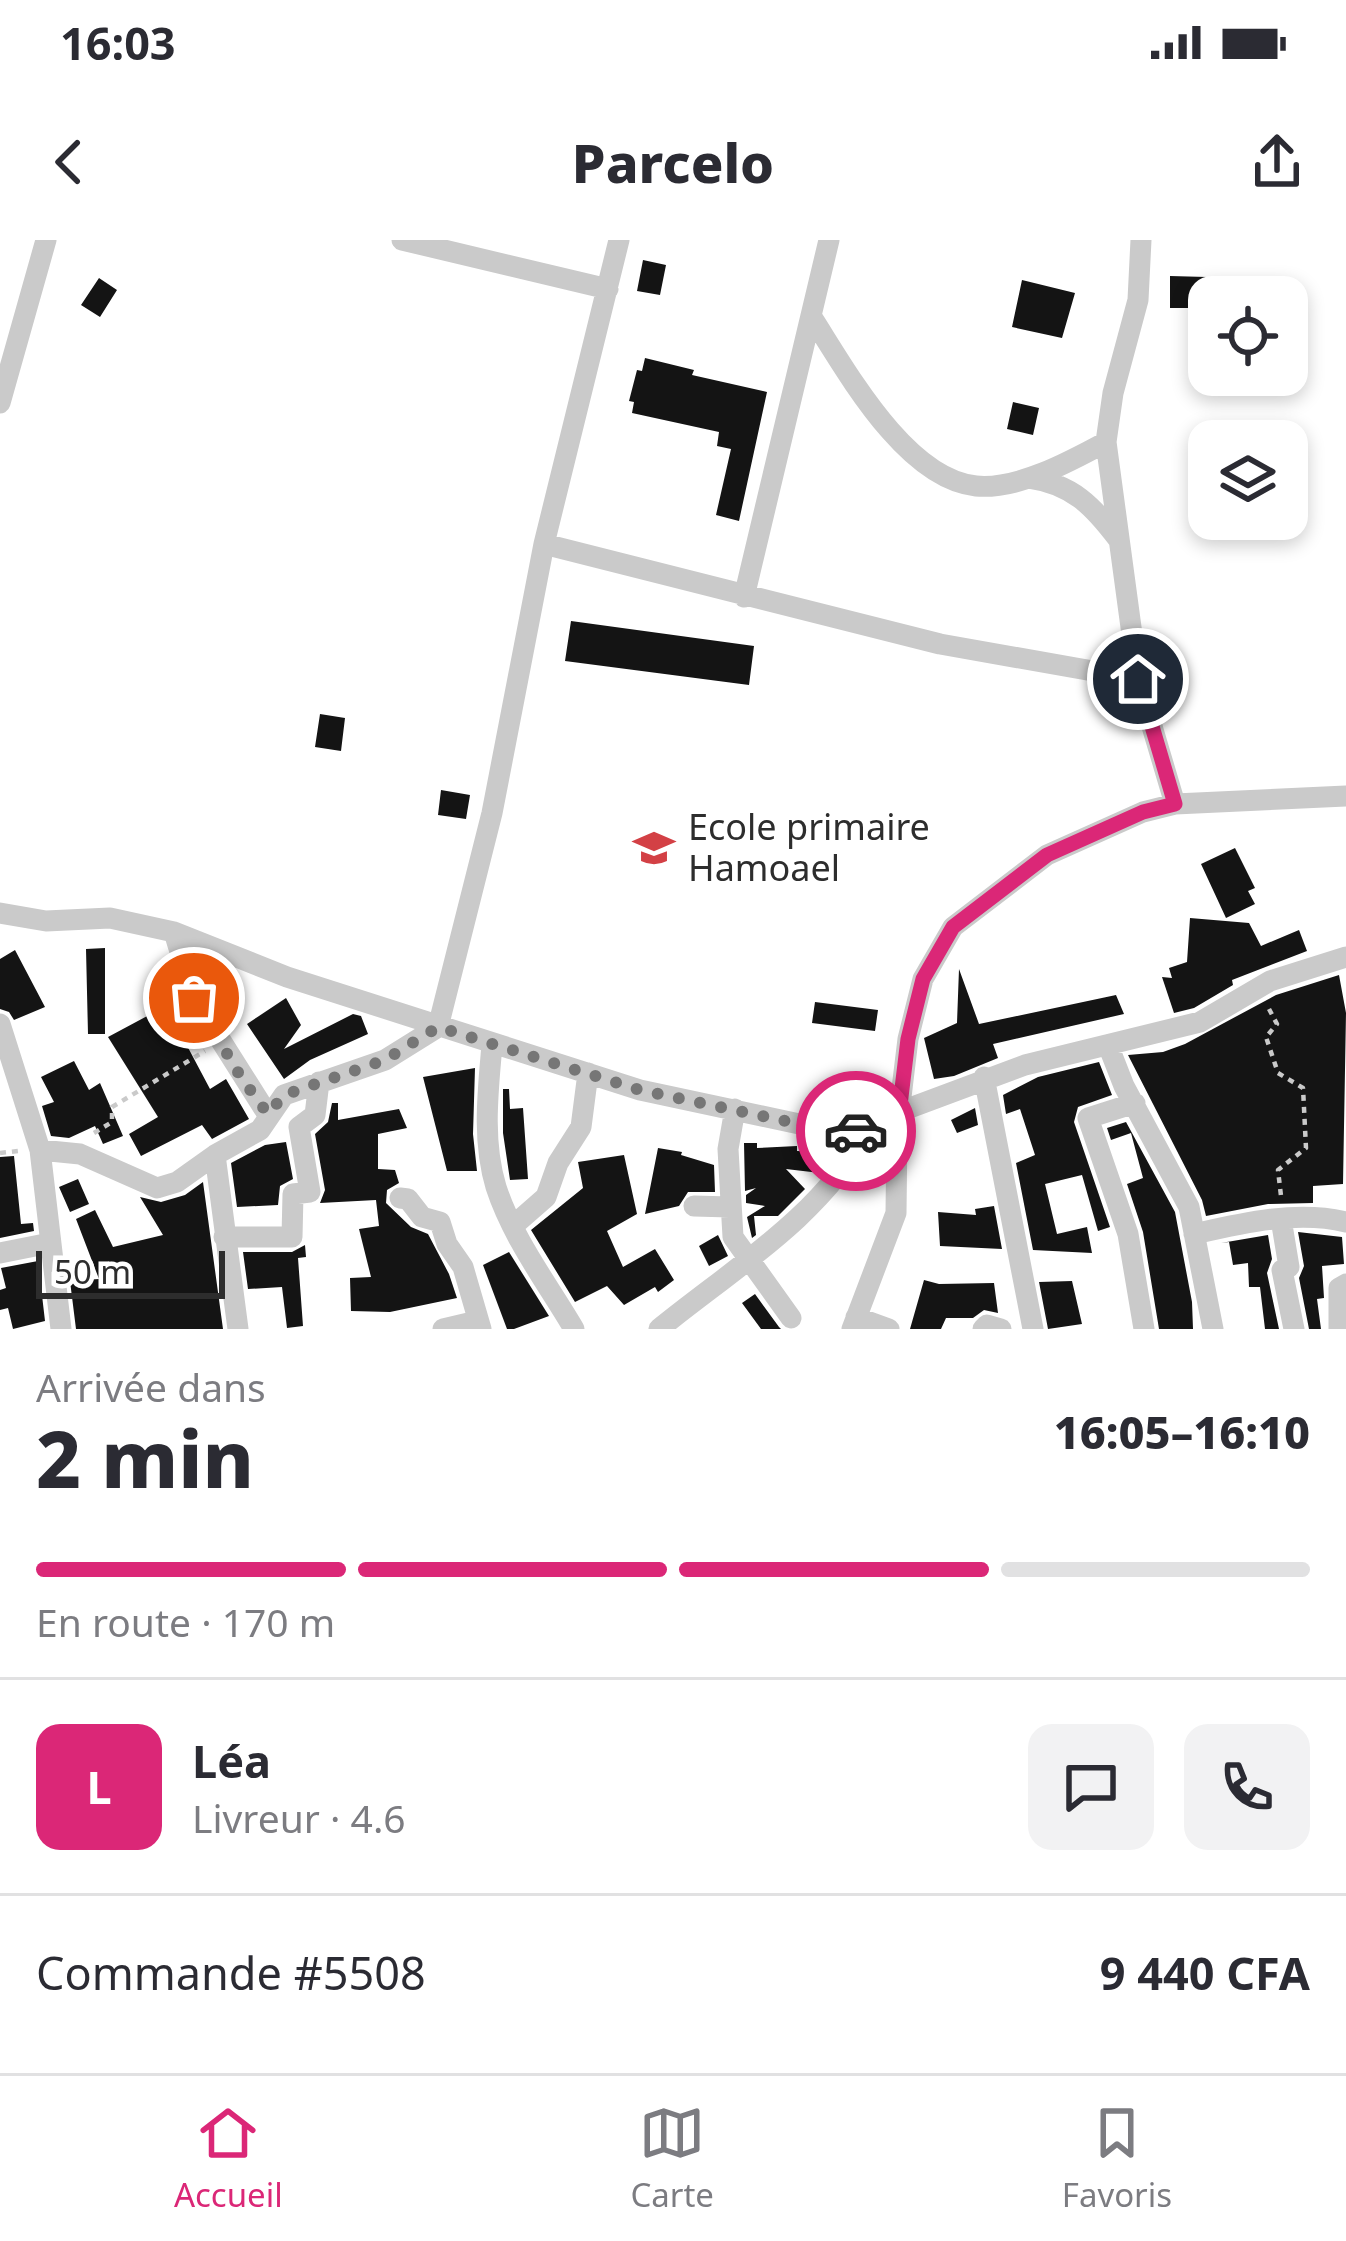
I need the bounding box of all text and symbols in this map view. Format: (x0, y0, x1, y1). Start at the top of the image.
text: 16:03 (60, 12, 176, 73)
text: Parcelo (572, 125, 774, 199)
icon: back (36, 129, 102, 195)
icon: share (1244, 129, 1310, 195)
map controls (1188, 276, 1308, 540)
button: locate (1188, 276, 1308, 396)
button: layers (1188, 420, 1308, 540)
pin (1087, 628, 1189, 730)
icon: home (1105, 646, 1171, 712)
place label: Ecole primaire Hamoael (688, 802, 930, 892)
school or university icon: Ecole primaire Hamoael (631, 825, 677, 871)
pin (143, 947, 245, 1049)
icon: bag (161, 965, 227, 1031)
courier (796, 1071, 916, 1191)
icon: car (823, 1098, 889, 1164)
scale bar (36, 1245, 225, 1298)
text: 50 m (54, 1249, 131, 1294)
text: Arrivée dans (36, 1360, 266, 1413)
text: 16:05–16:10 (1054, 1401, 1310, 1462)
text: 2 min (36, 1405, 254, 1511)
text: En route · 170 m (36, 1595, 335, 1648)
button: chat (1028, 1724, 1154, 1850)
button: phone (1184, 1724, 1310, 1850)
text: Léa (192, 1730, 271, 1791)
text: L (86, 1756, 112, 1817)
text: Livreur · 4.6 (192, 1791, 406, 1844)
text: Commande #5508 (36, 1942, 426, 2003)
text: 9 440 CFA (1100, 1942, 1310, 2003)
tab: Accueil (174, 2100, 283, 2217)
tab: Carte (630, 2100, 714, 2217)
tab: Favoris (1062, 2100, 1172, 2217)

